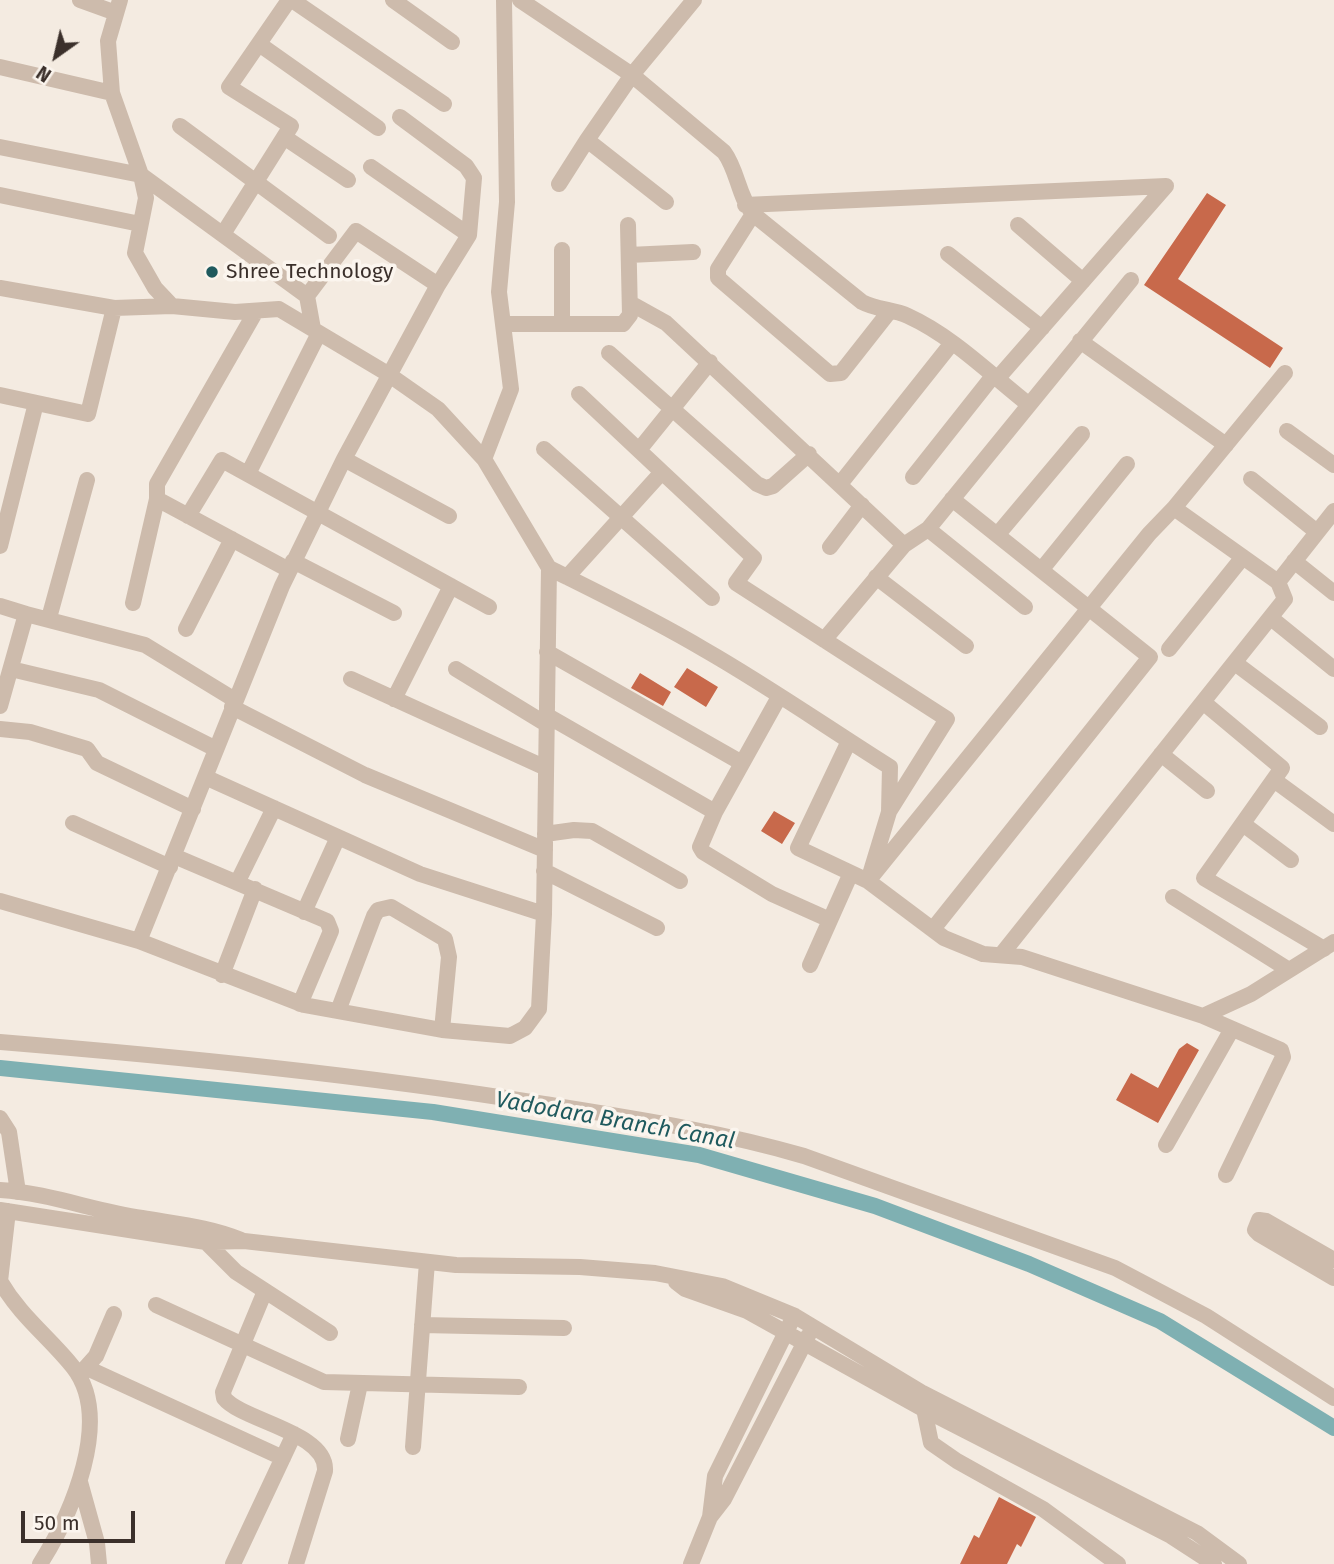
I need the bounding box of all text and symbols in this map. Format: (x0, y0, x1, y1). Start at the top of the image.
north arrow (21, 21, 91, 91)
text: N (32, 61, 56, 87)
place label: Shree Technology (226, 259, 393, 285)
marker: Shree Technology (204, 264, 220, 280)
water label: Vadodara Branch Canal (493, 1086, 737, 1156)
scale bar (24, 1498, 138, 1542)
text: 50 m (34, 1510, 80, 1536)

